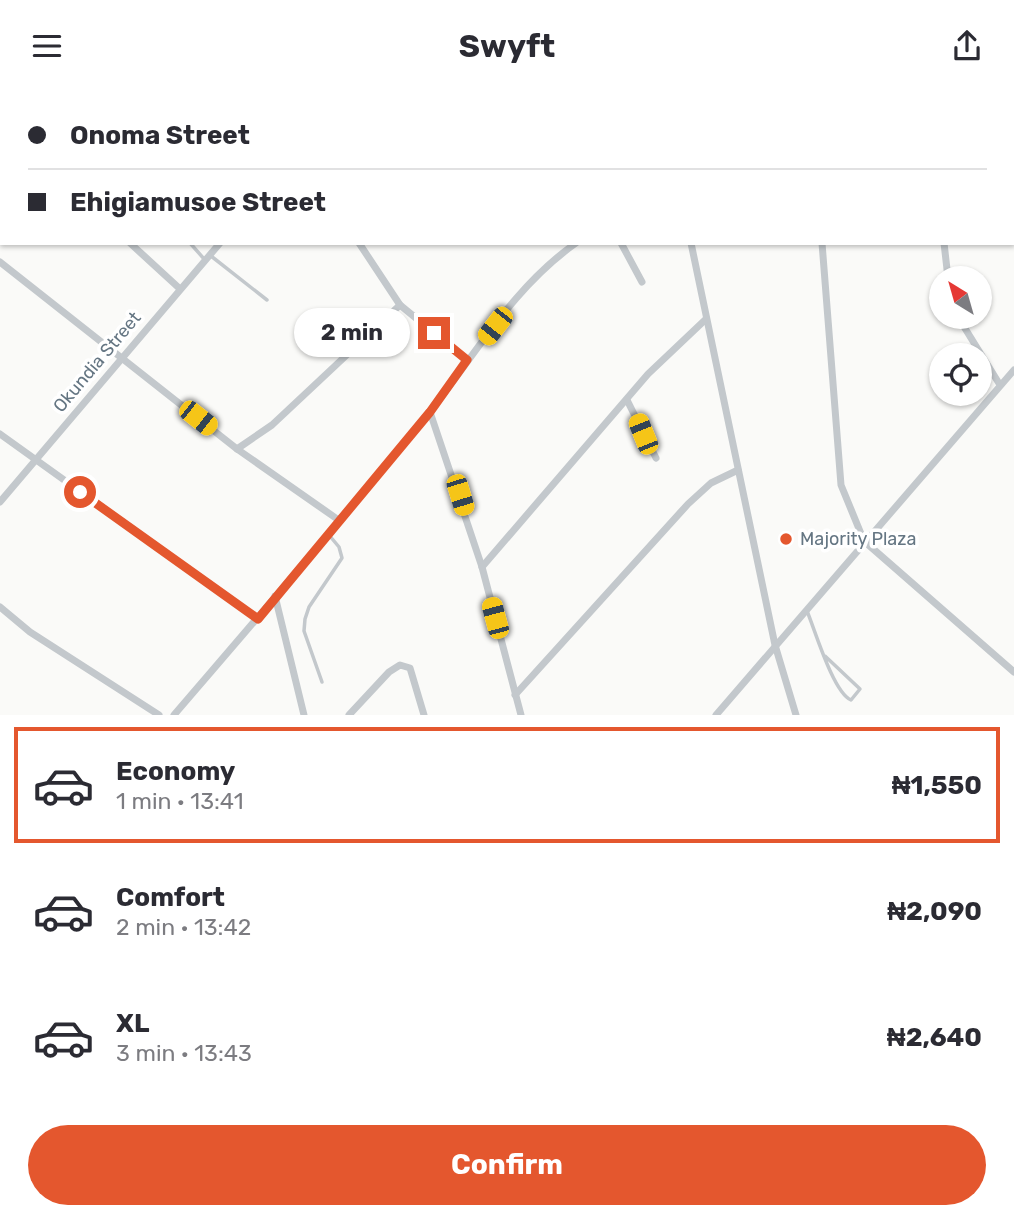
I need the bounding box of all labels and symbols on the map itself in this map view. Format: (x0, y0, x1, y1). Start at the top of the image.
north arrow (929, 266, 992, 329)
car (474, 303, 517, 349)
street label: Okundia Street (49, 307, 145, 417)
callout: 2 min (294, 309, 410, 357)
route end (418, 317, 450, 349)
car (175, 397, 222, 439)
car (626, 411, 661, 457)
car (444, 472, 477, 518)
route start (64, 476, 96, 508)
place label: Majority Plaza (800, 528, 916, 550)
marker: Majority Plaza (778, 531, 794, 547)
car (480, 595, 511, 641)

